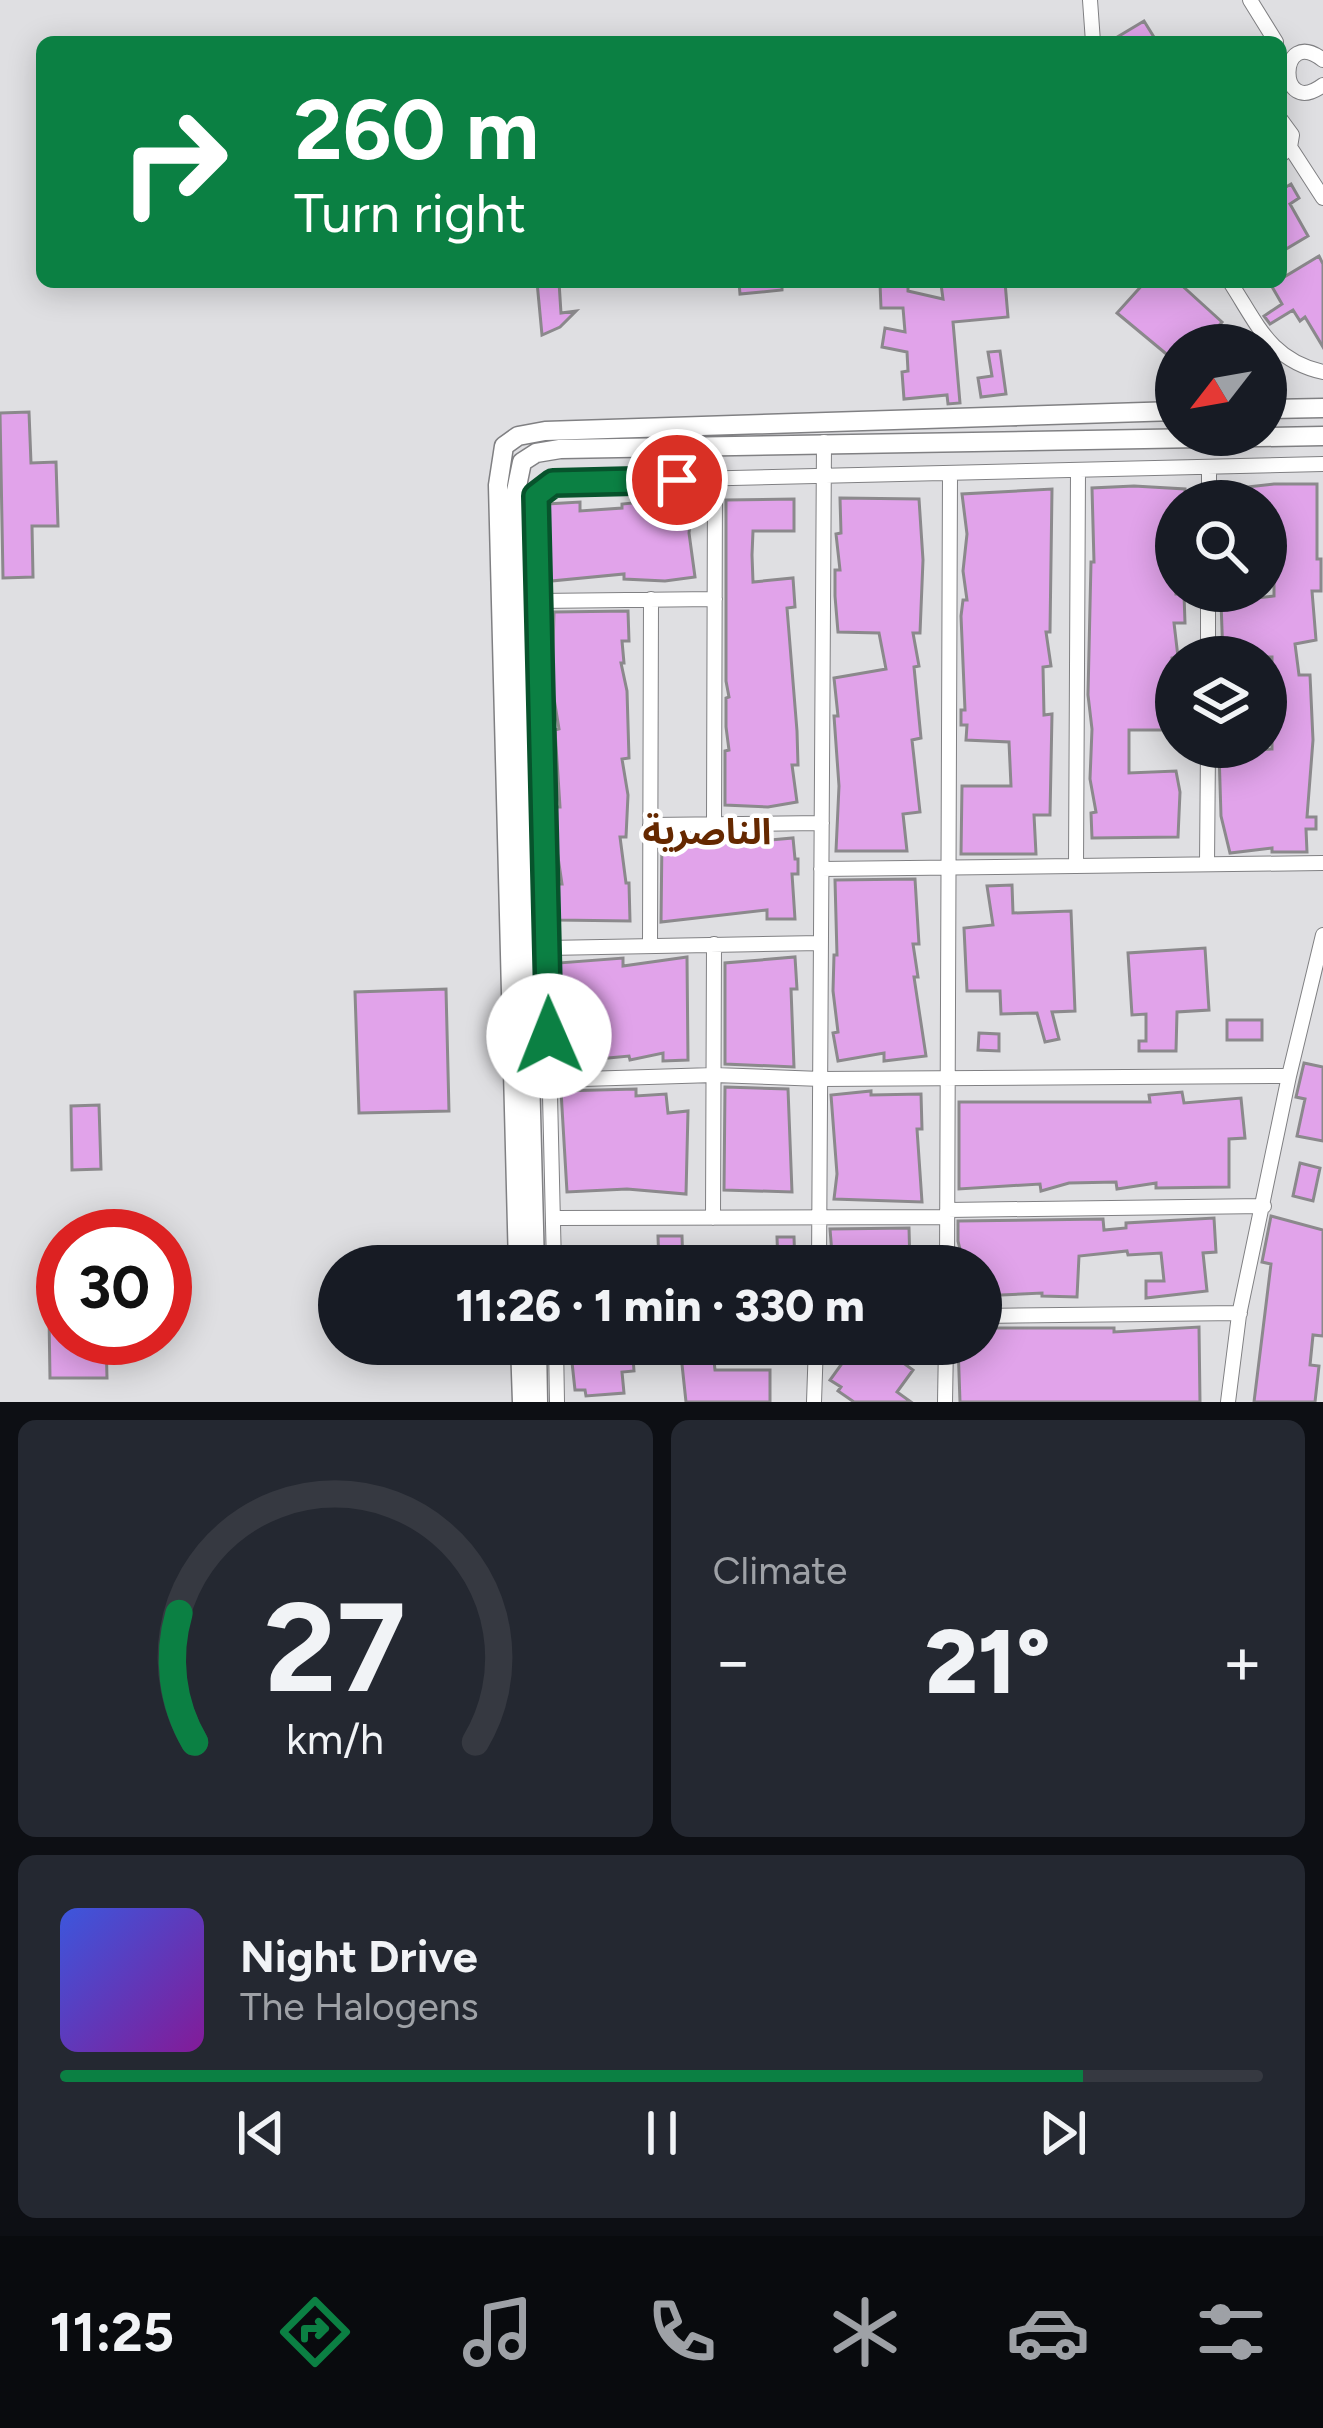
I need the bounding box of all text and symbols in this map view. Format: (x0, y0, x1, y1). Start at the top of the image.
text: 260 m (294, 79, 539, 180)
icon: right (96, 84, 252, 240)
text: Turn right (294, 181, 526, 246)
north arrow (1155, 324, 1287, 456)
map controls (1155, 324, 1287, 768)
pin (626, 429, 728, 531)
icon: arrive (644, 447, 710, 513)
button: search (1155, 480, 1287, 612)
button: layers (1155, 636, 1287, 768)
district label: الناصرية (643, 810, 771, 853)
position arrow (486, 973, 612, 1099)
speed limit sign: 30 (36, 1209, 192, 1365)
text: 11:26 · 1 min · 330 m (455, 1278, 865, 1332)
text: Climate (713, 1547, 847, 1594)
text: 27 (264, 1572, 406, 1722)
text: 21° (925, 1607, 1051, 1716)
text: − (713, 1621, 754, 1701)
text: + (1222, 1621, 1263, 1701)
text: km/h (286, 1712, 384, 1764)
text: Night Drive (240, 1929, 478, 1983)
text: The Halogens (240, 1983, 479, 2030)
icon: previous (228, 2100, 294, 2166)
icon: pause (629, 2100, 695, 2166)
icon: next (1030, 2100, 1096, 2166)
icon: directions (273, 2290, 357, 2374)
icon: music (456, 2290, 540, 2374)
icon: phone (640, 2290, 724, 2374)
icon: climate (823, 2290, 907, 2374)
icon: car (1006, 2290, 1090, 2374)
icon: filters (1189, 2290, 1273, 2374)
text: 11:25 (50, 2300, 174, 2365)

